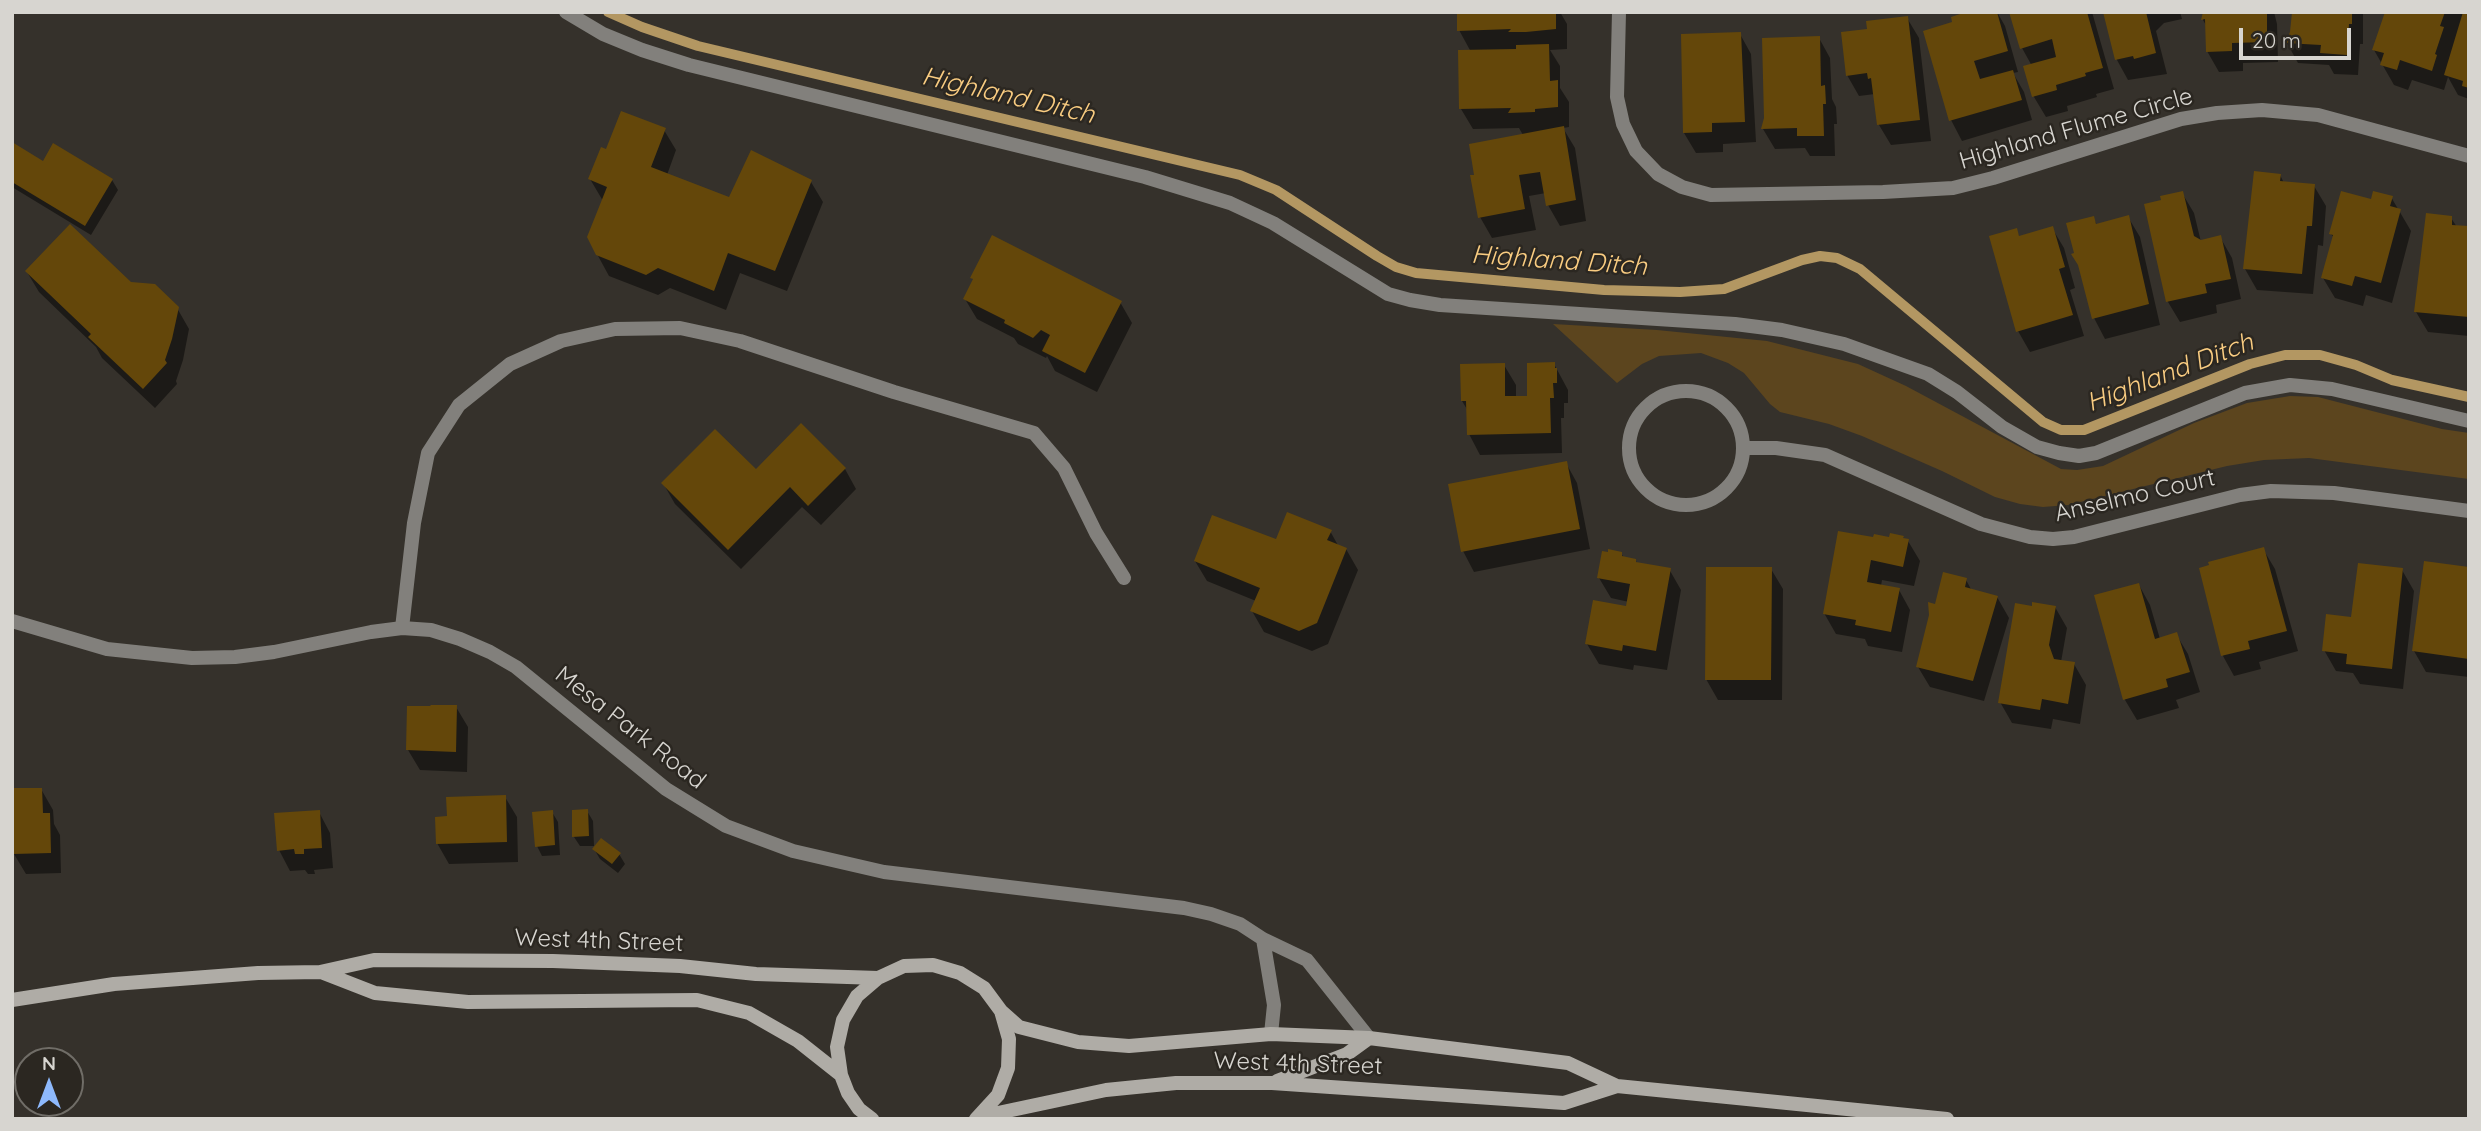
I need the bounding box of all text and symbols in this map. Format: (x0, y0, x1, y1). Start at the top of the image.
scale bar (2243, 14, 2355, 58)
text: 20 m (2252, 27, 2301, 53)
water label: Highland Ditch (919, 61, 1097, 131)
street label: Highland Flume Circle (1956, 82, 2196, 176)
water label: Highland Ditch (1470, 239, 1648, 283)
water label: Highland Ditch (2082, 327, 2258, 419)
street label: Anselmo Court (2052, 464, 2218, 528)
street label: Mesa Park Road (549, 660, 711, 796)
street label: West 4th Street (514, 924, 684, 958)
north arrow (14, 1047, 84, 1117)
street label: West 4th Street (1213, 1047, 1383, 1081)
text: N (42, 1051, 56, 1075)

